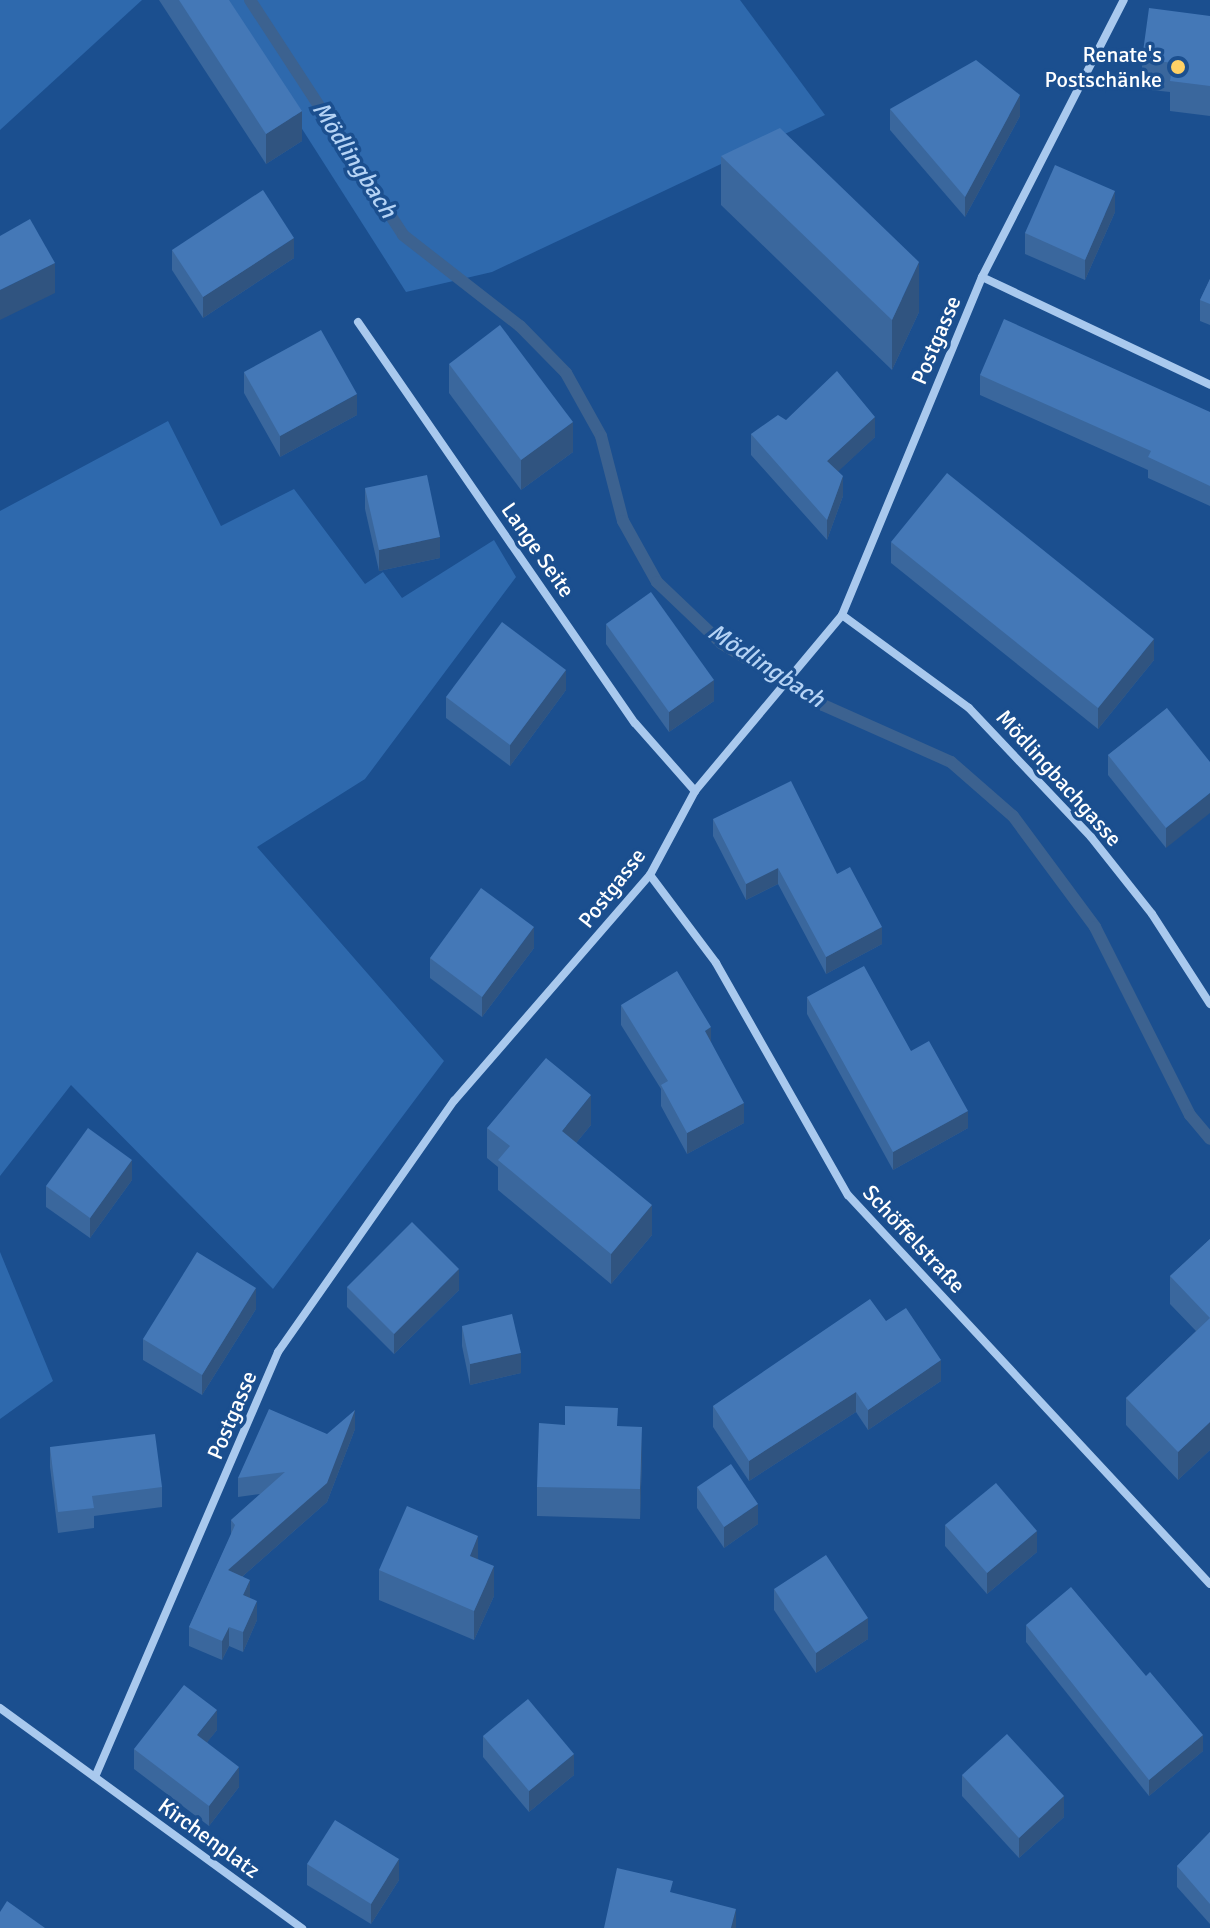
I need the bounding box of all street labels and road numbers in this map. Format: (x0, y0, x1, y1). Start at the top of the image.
street label: Postgasse (906, 292, 966, 388)
street label: Lange Seite (496, 498, 580, 602)
street label: Mödlingbachgasse (991, 704, 1127, 852)
street label: Postgasse (573, 843, 651, 933)
street label: Schöffelstraße (857, 1179, 971, 1299)
street label: Postgasse (202, 1367, 262, 1463)
street label: Kirchenplatz (153, 1792, 265, 1884)

